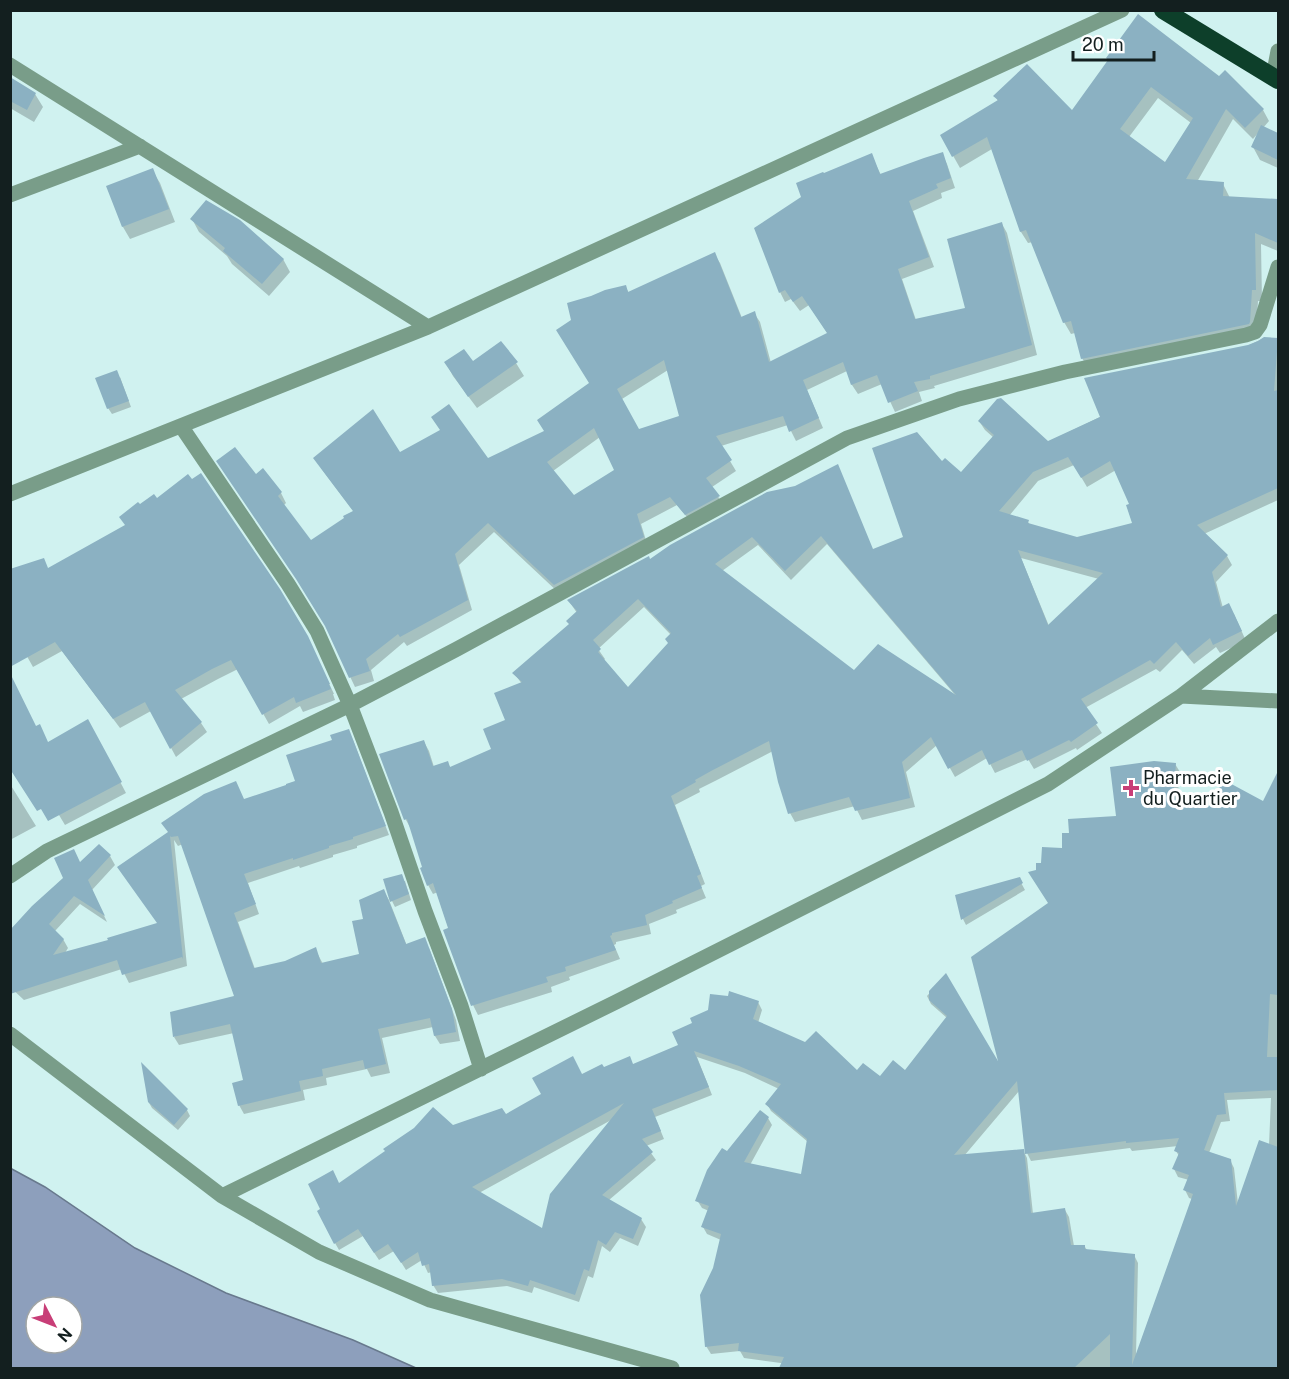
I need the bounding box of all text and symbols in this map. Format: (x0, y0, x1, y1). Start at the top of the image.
scale bar (1073, 24, 1154, 62)
text: 20 m (1082, 34, 1124, 55)
place label: Pharmacie du Quartier (1143, 767, 1238, 809)
marker: Pharmacie du Quartier (1124, 781, 1138, 795)
north arrow (24, 1295, 84, 1355)
text: N (54, 1324, 76, 1346)

